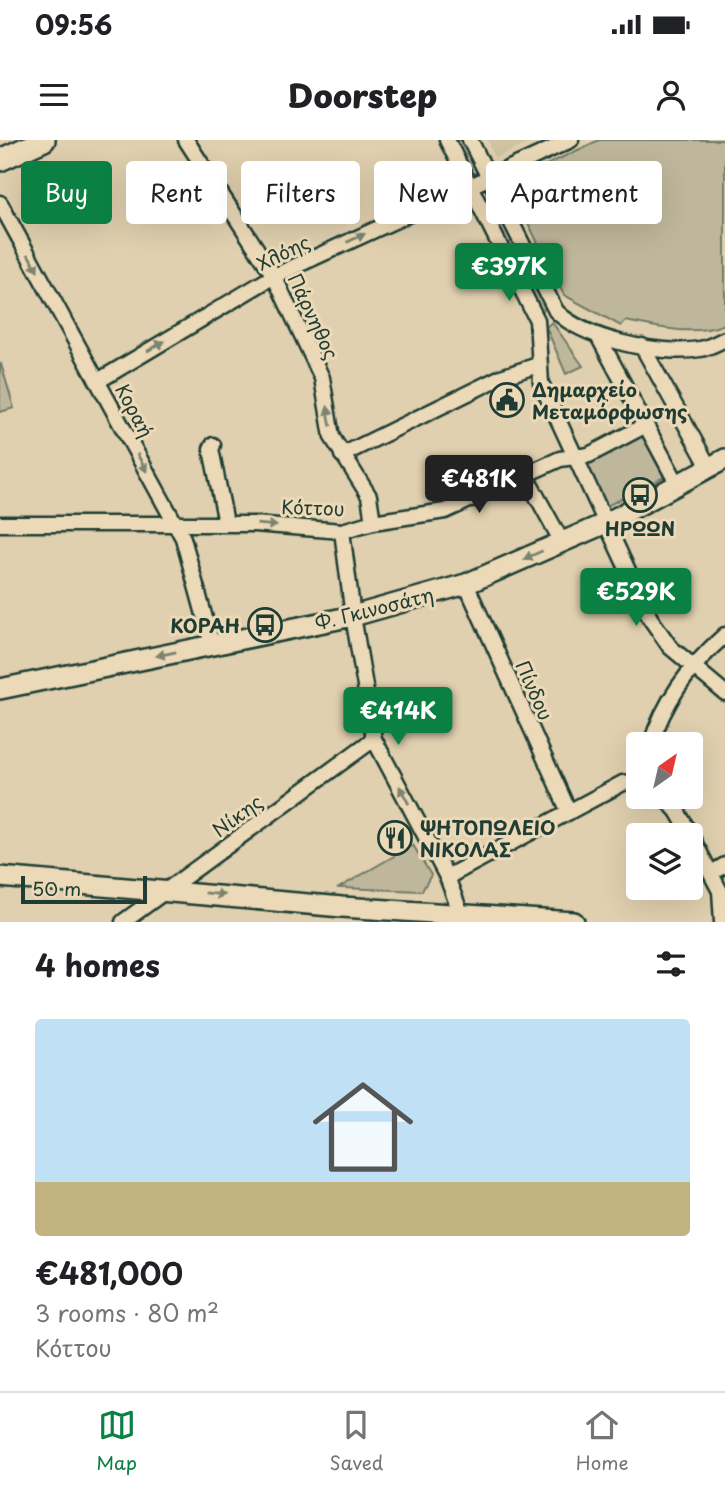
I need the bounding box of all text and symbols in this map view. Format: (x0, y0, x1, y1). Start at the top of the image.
text: 09:56 (35, 5, 112, 44)
text: Doorstep (288, 71, 437, 119)
icon: menu (35, 76, 73, 114)
icon: person (652, 76, 690, 114)
chip: Buy (21, 161, 112, 224)
chip: Rent (126, 161, 227, 224)
chip: Filters (241, 161, 360, 224)
chip: New (374, 161, 472, 224)
chip: Apartment (486, 161, 662, 224)
street label: Χλόης (252, 227, 314, 277)
one-way arrow (346, 232, 367, 243)
pin: €397K (460, 244, 558, 303)
text: €397K (471, 248, 547, 283)
one-way arrow (27, 253, 39, 273)
street label: Πάρνηθος (282, 268, 346, 364)
one-way arrow (147, 340, 166, 352)
place label: Δημαρχείο Μεταμόρφωσης (532, 375, 687, 425)
street label: Κοραή (109, 378, 161, 442)
public building icon: Δημαρχείο Μεταμόρφωσης (488, 381, 526, 419)
one-way arrow (323, 405, 334, 427)
one-way arrow (136, 453, 148, 472)
pin: €481K (430, 456, 528, 515)
text: €481K (441, 460, 517, 495)
bus stop icon: ΗΡΩΩΝ (621, 476, 659, 514)
street label: Κόττου (281, 492, 345, 522)
place label: ΗΡΩΩΝ (605, 514, 675, 542)
one-way arrow (256, 520, 278, 531)
one-way arrow (522, 550, 543, 561)
pin: €529K (587, 568, 685, 628)
text: €529K (596, 573, 676, 608)
street label: Φ. Γκινοσάτη (312, 580, 436, 636)
bus stop icon: ΚΟΡΑΗ (246, 606, 284, 644)
place label: ΚΟΡΑΗ (170, 611, 240, 639)
one-way arrow (155, 648, 177, 659)
street label: Πίνδου (509, 656, 561, 724)
pin: €414K (349, 688, 447, 747)
text: €414K (359, 692, 437, 727)
north arrow (626, 732, 704, 808)
map controls (626, 732, 703, 900)
one-way arrow (398, 785, 409, 805)
street label: Νίκης (206, 787, 268, 843)
place label: ΨΗΤΟΠΩΛΕΊΟ ΝΙΚΟΛΑΣ (420, 813, 555, 863)
restaurant icon: ΨΗΤΟΠΩΛΕΊΟ ΝΙΚΟΛΑΣ (376, 819, 414, 857)
button: layers (626, 823, 703, 900)
scale bar (21, 873, 147, 905)
text: 50 m (32, 874, 81, 902)
one-way arrow (204, 889, 226, 900)
text: 4 homes (35, 942, 160, 987)
icon: filters (652, 945, 690, 983)
icon: home (300, 1064, 426, 1190)
text: €481,000 (35, 1250, 183, 1295)
text: 3 rooms · 80 m² (35, 1295, 219, 1330)
text: Κόττου (35, 1330, 112, 1365)
tab: Map (96, 1406, 137, 1476)
tab: Saved (329, 1406, 383, 1476)
tab: Home (576, 1406, 629, 1476)

